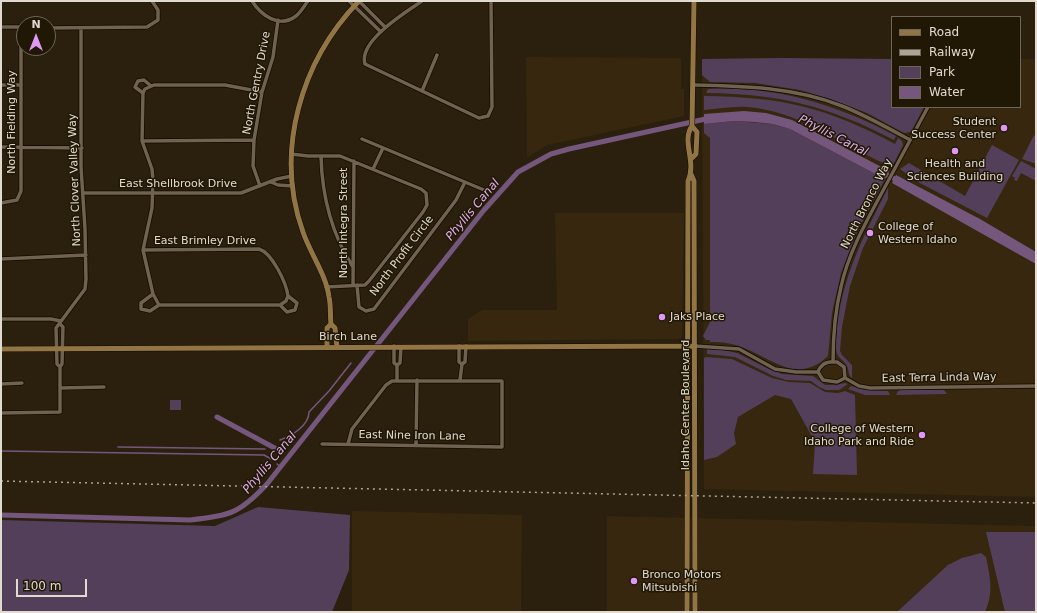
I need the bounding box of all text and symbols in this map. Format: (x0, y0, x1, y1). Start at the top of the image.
north arrow (16, 16, 56, 56)
legend (891, 16, 1021, 108)
text: N (31, 18, 41, 31)
text: Road (929, 25, 959, 39)
street label: North Gentry Drive (241, 30, 273, 136)
text: Railway (929, 45, 975, 59)
text: Park (929, 65, 955, 79)
street label: North Fielding Way (5, 70, 19, 174)
text: Water (929, 85, 964, 99)
water label: Phyllis Canal (796, 112, 870, 160)
street label: North Clover Valley Way (66, 113, 84, 247)
place label: Student Success Center (911, 115, 996, 141)
marker: Student Success Center (999, 123, 1009, 133)
marker: Health and Sciences Building (950, 146, 960, 156)
street label: North Bronco Way (839, 157, 895, 251)
place label: Health and Sciences Building (907, 157, 1003, 183)
street label: North Integra Street (337, 168, 351, 278)
water label: Phyllis Canal (443, 176, 503, 244)
street label: East Shellbrook Drive (119, 177, 237, 191)
street label: North Profit Circle (367, 213, 437, 299)
place label: College of Western Idaho (878, 220, 957, 246)
marker: College of Western Idaho (865, 228, 875, 238)
street label: East Brimley Drive (154, 234, 256, 248)
place label: Jaks Place (670, 310, 725, 324)
marker: Jaks Place (657, 312, 667, 322)
street label: Birch Lane (319, 330, 377, 344)
street label: Idaho Center Boulevard (679, 340, 693, 470)
street label: East Terra Linda Way (882, 370, 996, 386)
place label: College of Western Idaho Park and Ride (804, 422, 914, 448)
street label: East Nine Iron Lane (358, 428, 466, 444)
water label: Phyllis Canal (240, 429, 300, 497)
marker: College of Western Idaho Park and Ride (917, 430, 927, 440)
place label: Bronco Motors Mitsubishi (642, 568, 721, 594)
scale bar (18, 571, 89, 597)
marker: Bronco Motors Mitsubishi (629, 576, 639, 586)
text: 100 m (23, 579, 61, 593)

